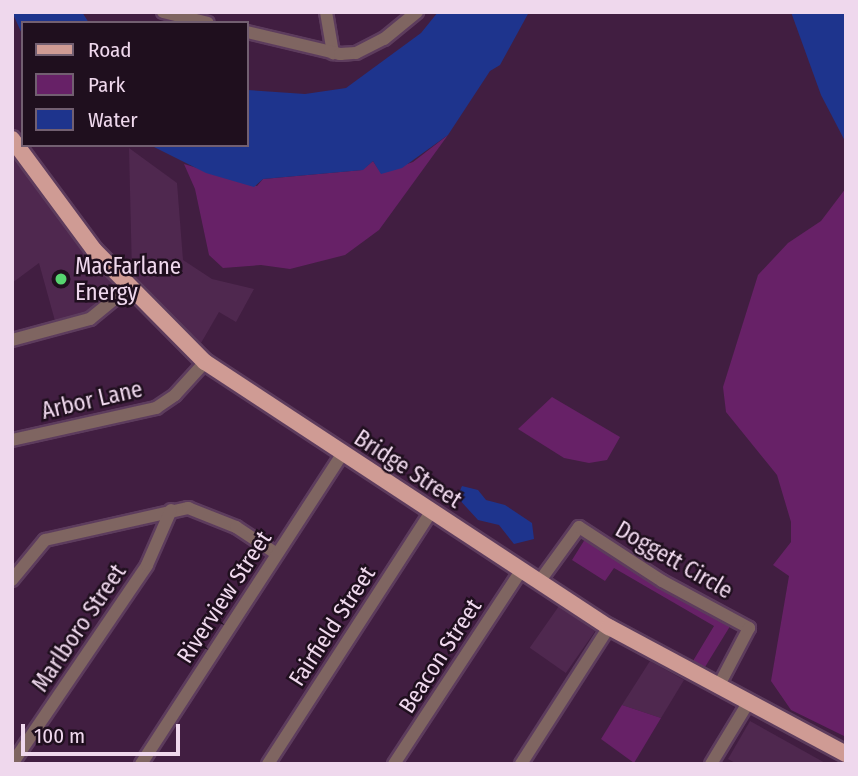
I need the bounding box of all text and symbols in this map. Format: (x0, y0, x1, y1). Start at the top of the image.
legend (21, 21, 248, 147)
text: Road (88, 37, 132, 63)
text: Park (88, 72, 125, 98)
text: Water (88, 107, 138, 133)
place label: MacFarlane Energy (75, 252, 181, 306)
marker: MacFarlane Energy (53, 271, 69, 287)
street label: Arbor Lane (39, 375, 145, 425)
street label: Bridge Street (349, 424, 467, 514)
street label: Doggett Circle (611, 515, 737, 605)
street label: Riverview Street (171, 526, 277, 668)
street label: Marlboro Street (26, 559, 132, 697)
street label: Fairfield Street (283, 561, 381, 691)
street label: Beacon Street (393, 594, 487, 718)
scale bar (24, 710, 184, 754)
text: 100 m (34, 723, 85, 749)

